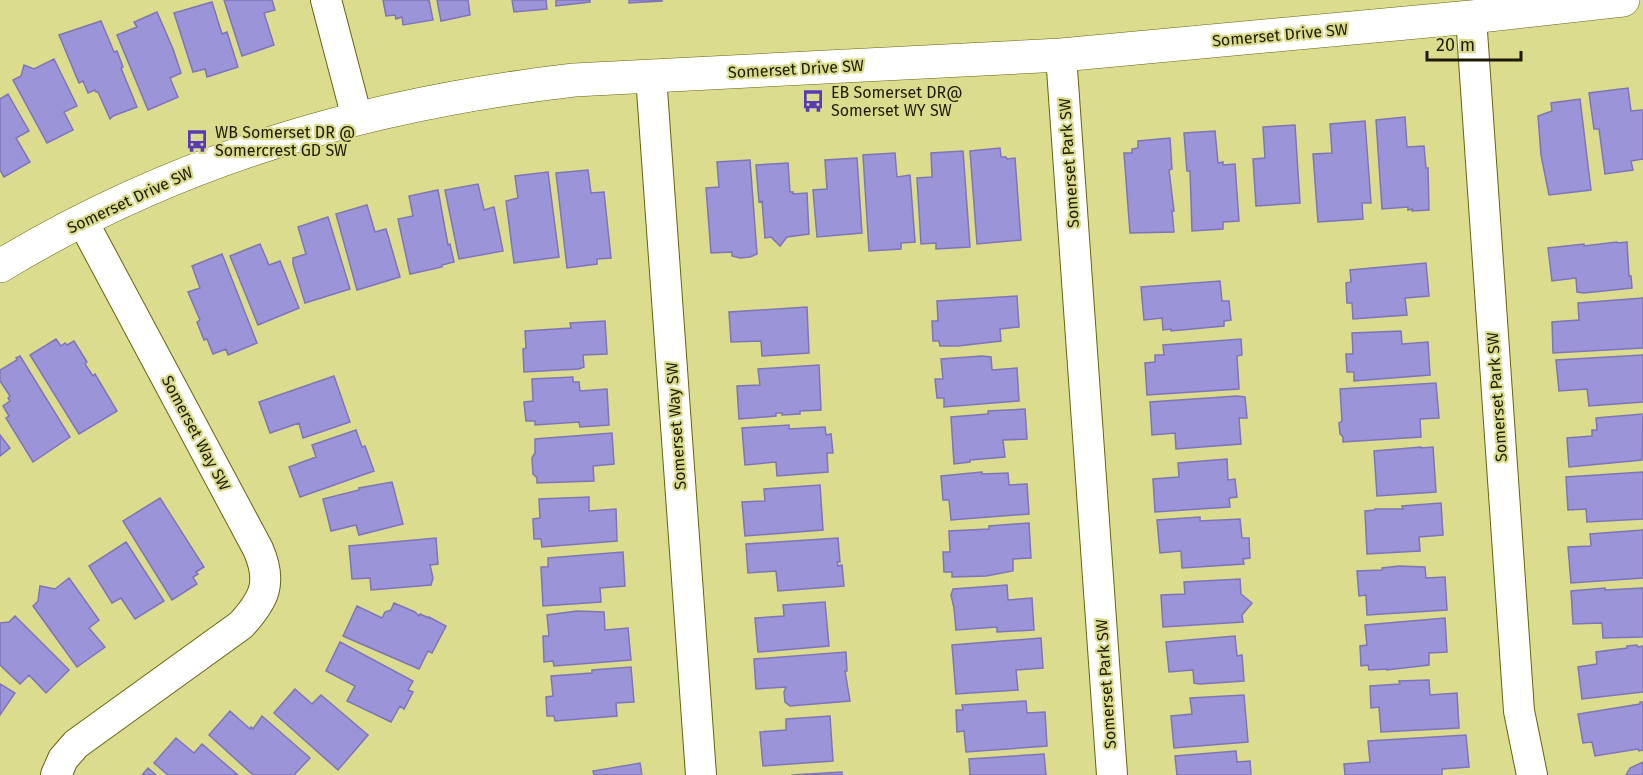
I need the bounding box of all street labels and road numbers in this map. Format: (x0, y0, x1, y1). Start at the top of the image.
street label: Somerset Drive SW (1211, 20, 1349, 50)
street label: Somerset Drive SW (728, 56, 864, 82)
street label: Somerset Park SW (1055, 97, 1083, 229)
street label: Somerset Drive SW (64, 163, 196, 237)
street label: Somerset Park SW (1483, 331, 1511, 463)
street label: Somerset Way SW (662, 362, 690, 490)
street label: Somerset Way SW (158, 372, 234, 494)
street label: Somerset Park SW (1092, 618, 1120, 750)

